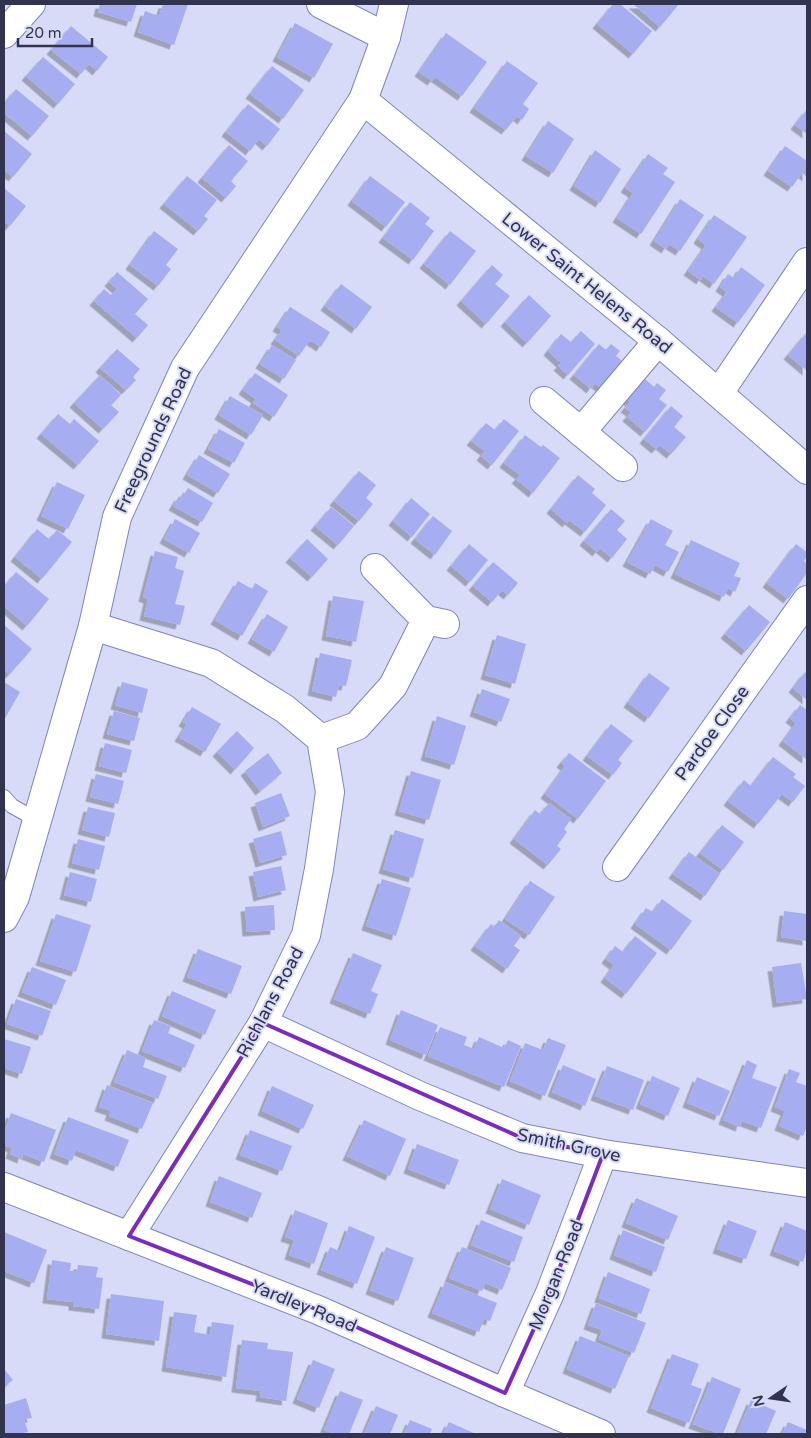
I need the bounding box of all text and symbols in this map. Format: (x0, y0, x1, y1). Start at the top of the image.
scale bar (18, 15, 91, 47)
text: 20 m (25, 24, 62, 42)
street label: Lower Saint Helens Road (497, 207, 677, 359)
street label: Freegrounds Road (110, 364, 196, 516)
street label: Pardoe Close (670, 681, 754, 785)
street label: Richlans Road (232, 943, 308, 1061)
street label: Smith Grove (515, 1123, 623, 1167)
street label: Morgan Road (524, 1217, 588, 1333)
street label: Yardley Road (248, 1275, 360, 1337)
north arrow (746, 1373, 796, 1423)
text: N (749, 1393, 768, 1408)

